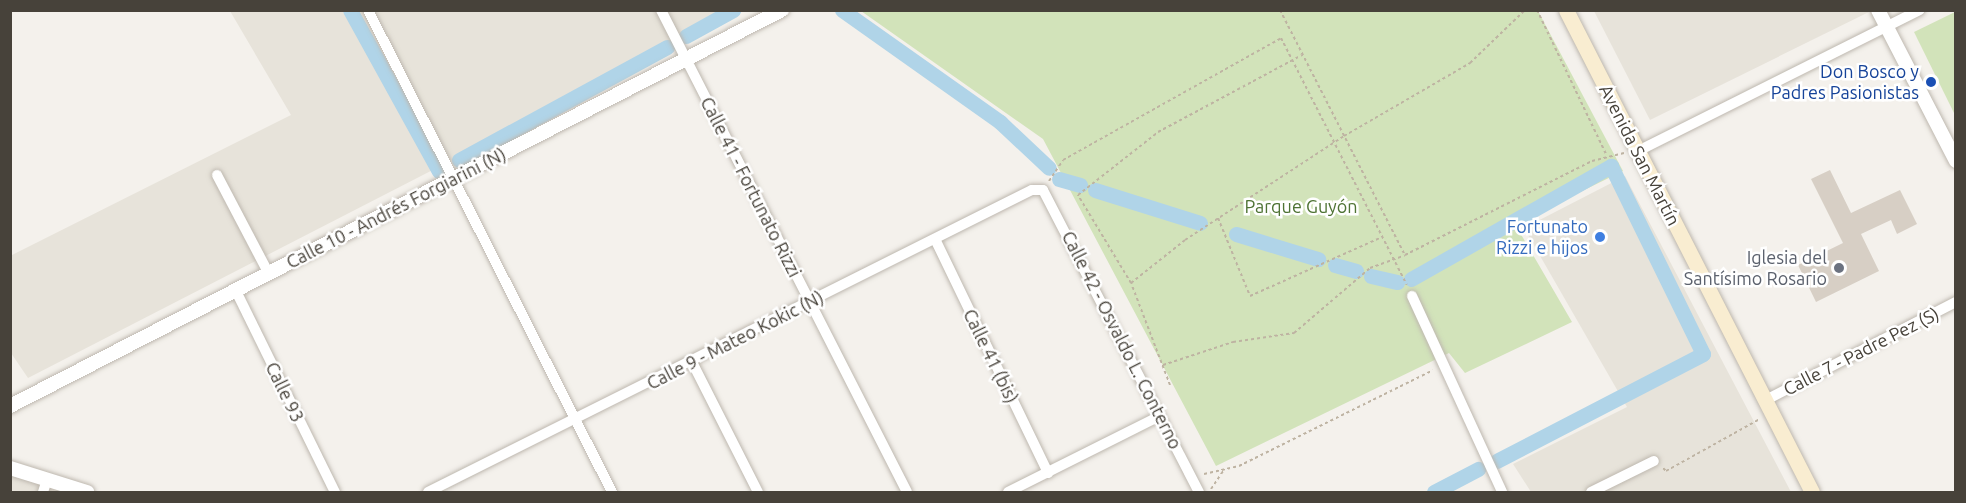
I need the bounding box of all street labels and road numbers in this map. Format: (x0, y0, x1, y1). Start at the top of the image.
street label: Avenida San Martín (1595, 81, 1685, 229)
street label: Calle 41 - Fortunato Rizzi (696, 93, 806, 281)
street label: Calle 10 - Andrés Forgiarini (N) (283, 143, 509, 273)
street label: Calle 42 - Osvaldo L. Conterno (1057, 227, 1187, 453)
street label: Calle 9 - Mateo Kokic (N) (643, 286, 827, 394)
street label: Calle 7 - Padre Pez (S) (1779, 302, 1943, 400)
street label: Calle 41 (bis) (959, 305, 1023, 407)
street label: Calle 93 (261, 358, 309, 426)

